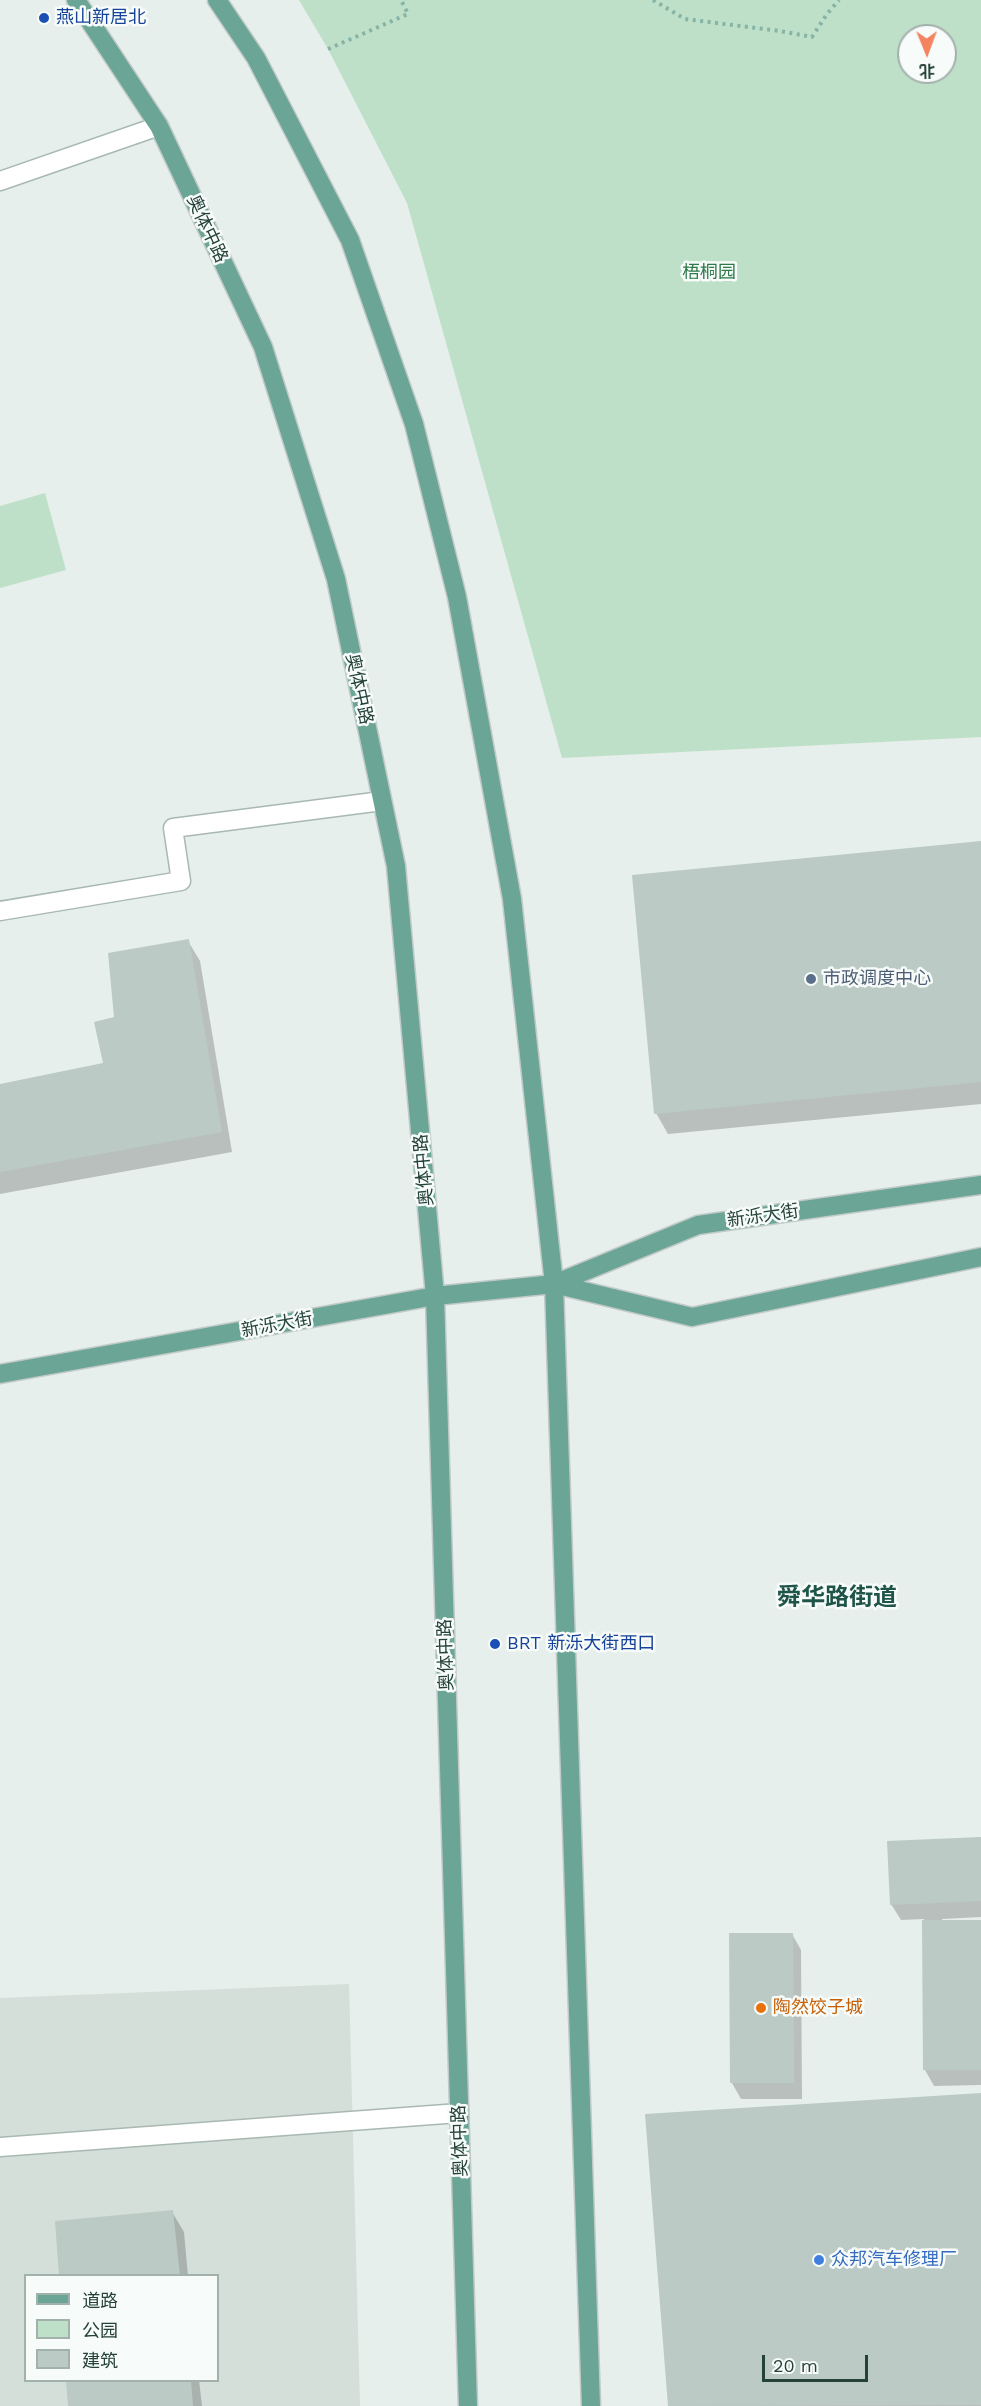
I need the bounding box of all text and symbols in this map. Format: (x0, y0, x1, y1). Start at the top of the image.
place label: 燕山新居北 (56, 7, 146, 29)
marker: 燕山新居北 (37, 11, 51, 25)
north arrow (897, 24, 957, 84)
text: 北 (919, 61, 935, 80)
street label: 奥体中路 (182, 192, 232, 266)
park label: 梧桐园 (682, 262, 736, 284)
street label: 奥体中路 (341, 652, 377, 726)
place label: 市政调度中心 (823, 968, 931, 990)
marker: 市政调度中心 (804, 972, 818, 986)
street label: 奥体中路 (410, 1133, 438, 1207)
street label: 新泺大街 (726, 1200, 800, 1232)
street label: 新泺大街 (240, 1308, 314, 1342)
district label: 舜华路街道 (777, 1584, 897, 1612)
street label: 奥体中路 (434, 1619, 458, 1691)
place label: BRT 新泺大街西口 (507, 1633, 655, 1655)
marker: BRT 新泺大街西口 (488, 1637, 502, 1651)
place label: 陶然饺子城 (773, 1997, 863, 2019)
marker: 陶然饺子城 (754, 2001, 768, 2015)
street label: 奥体中路 (448, 2105, 472, 2177)
place label: 众邦汽车修理厂 (831, 2249, 957, 2271)
marker: 众邦汽车修理厂 (812, 2253, 826, 2267)
legend (24, 2274, 219, 2382)
text: 道路 (82, 2290, 118, 2311)
text: 公园 (82, 2320, 118, 2341)
scale bar (765, 2343, 872, 2381)
text: 建筑 (82, 2350, 118, 2371)
text: 20 m (773, 2355, 818, 2376)

